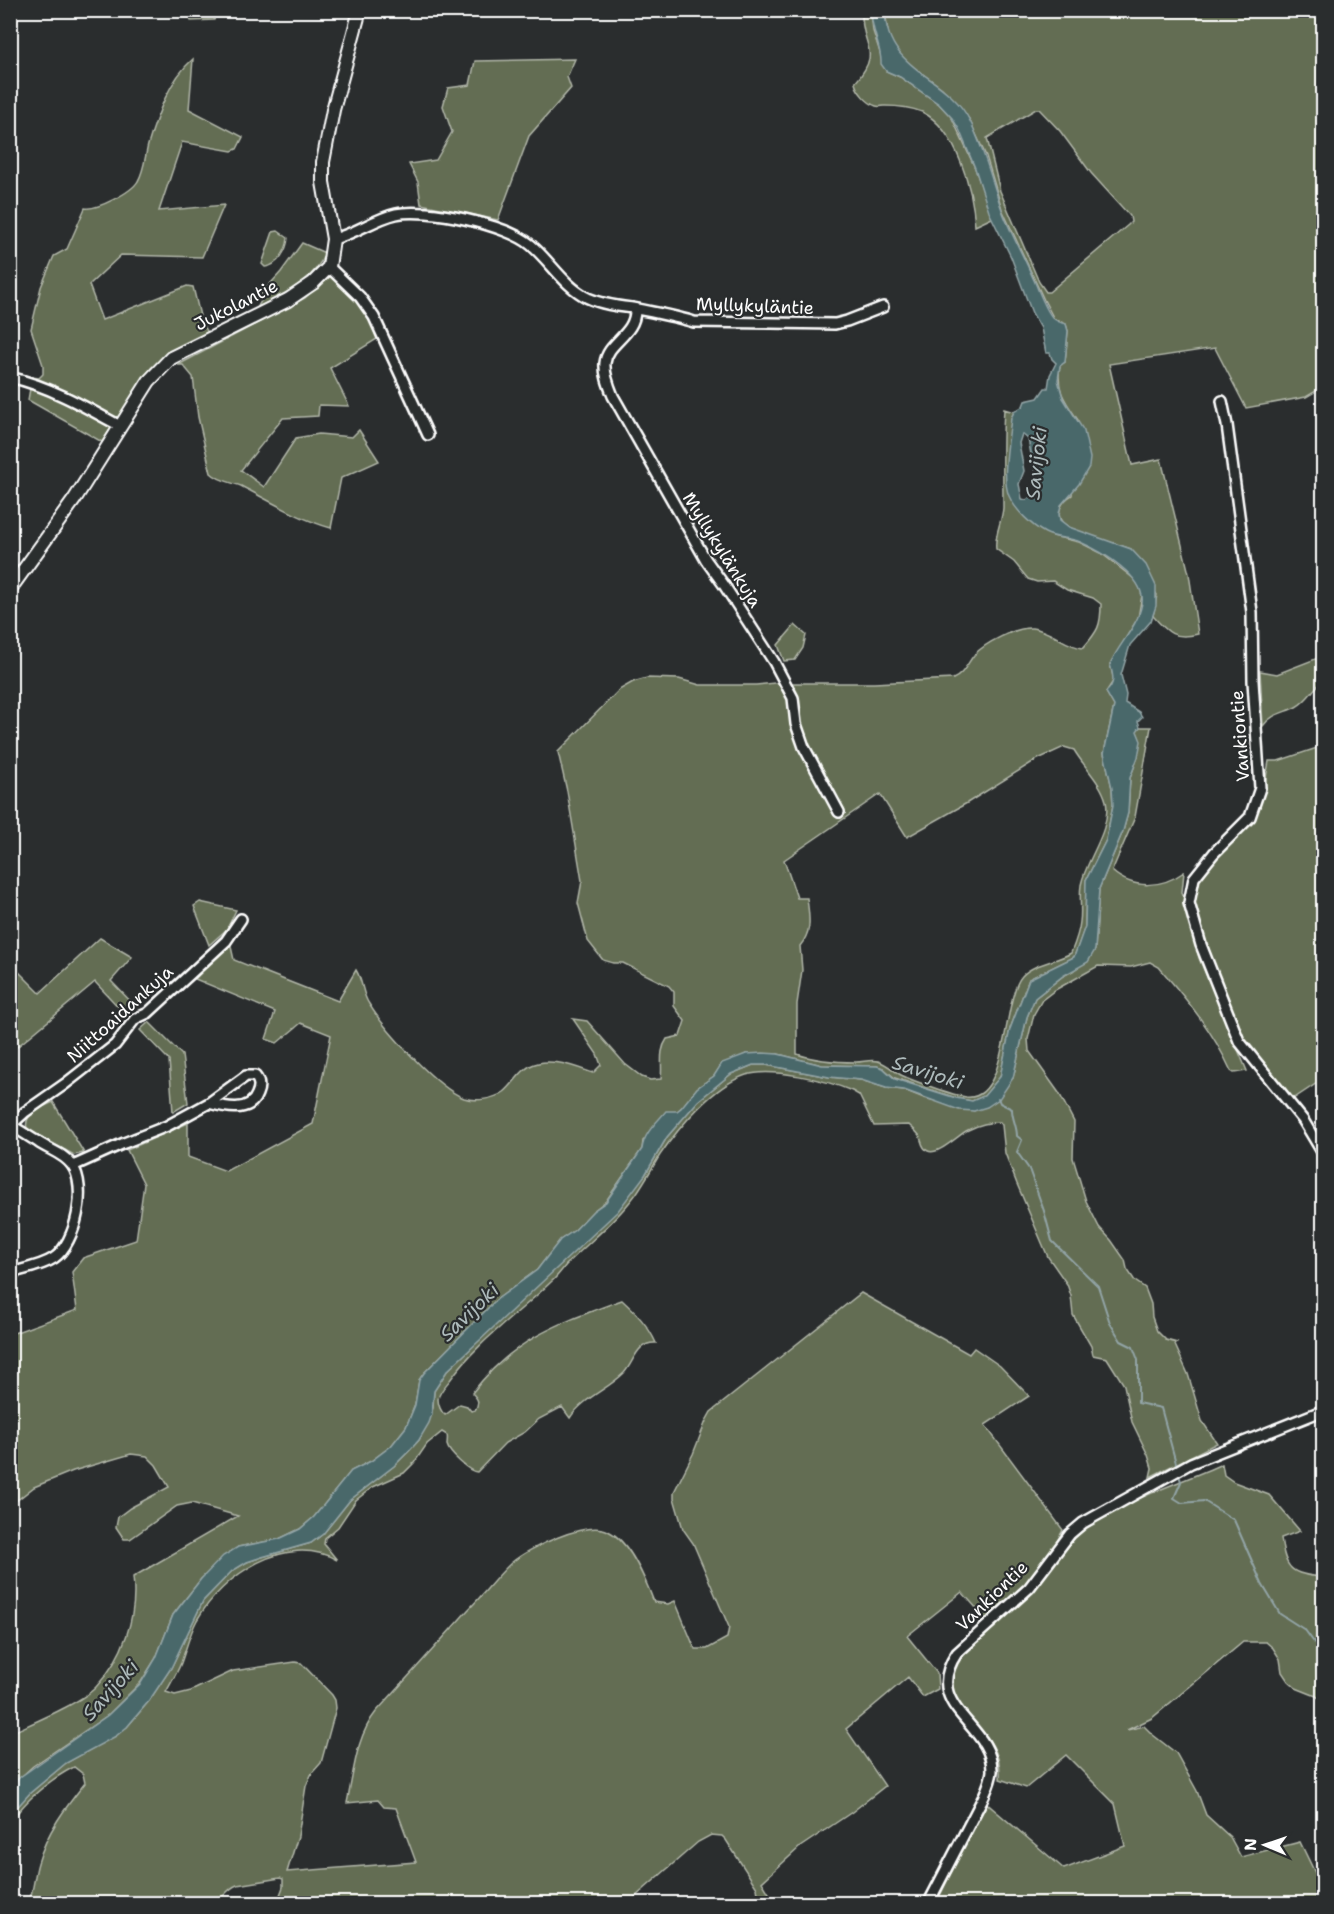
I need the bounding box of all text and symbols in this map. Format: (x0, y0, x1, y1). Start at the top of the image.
street label: Jukolantie (190, 274, 282, 336)
street label: Myllykyläntie (696, 292, 814, 320)
water label: Savijoki (1019, 425, 1053, 501)
street label: Myllykylänkuja (677, 488, 767, 612)
street label: Vankiontie (1225, 689, 1255, 783)
street label: Niittoaidankuja (62, 960, 178, 1068)
water label: Savijoki (889, 1049, 967, 1095)
water label: Savijoki (434, 1277, 505, 1347)
street label: Vankiontie (951, 1556, 1033, 1636)
water label: Savijoki (76, 1654, 144, 1726)
north arrow (1235, 1815, 1295, 1875)
text: N (1240, 1838, 1261, 1851)

